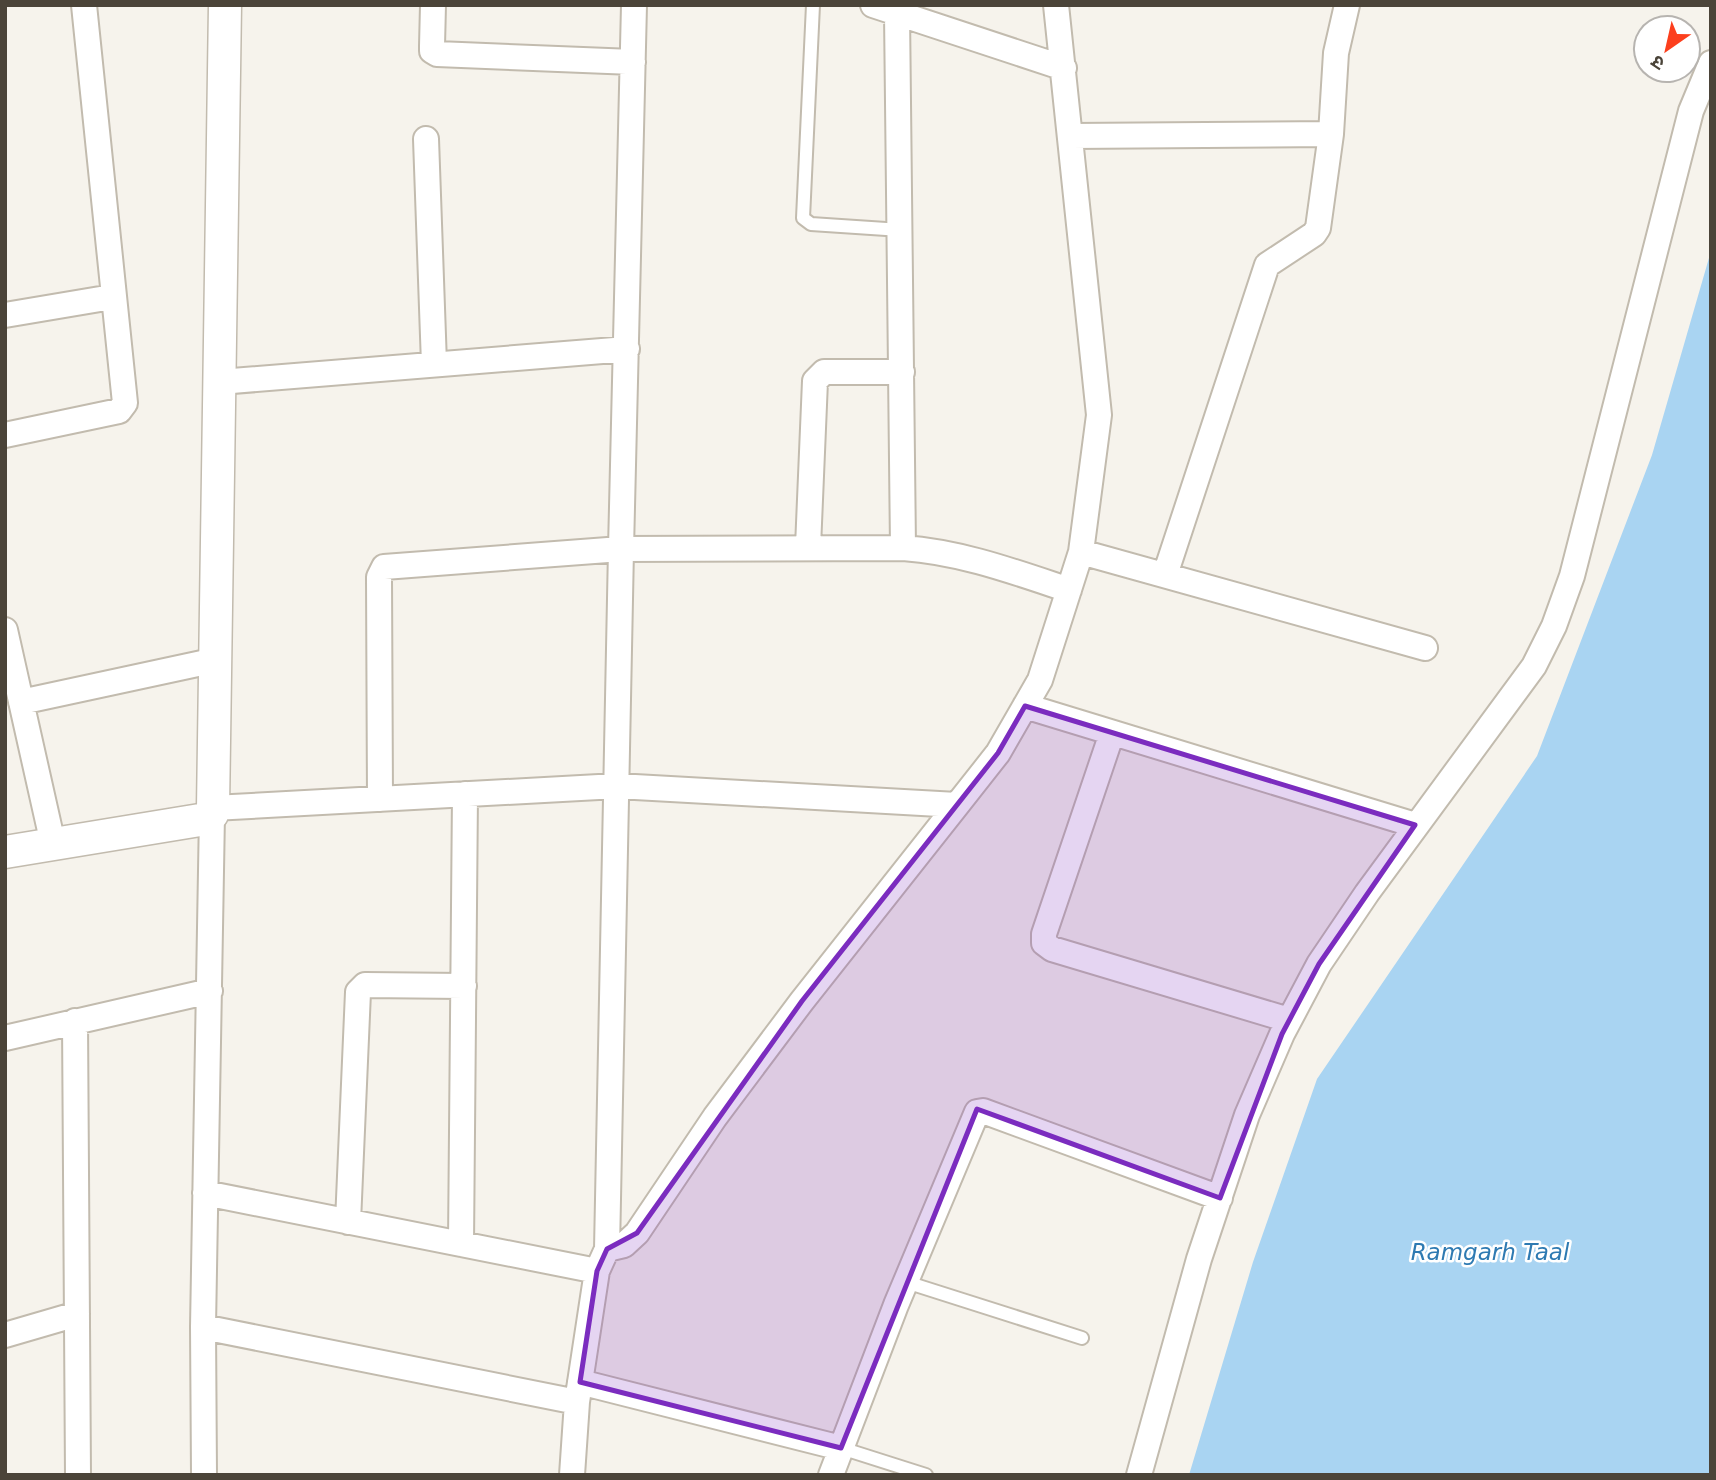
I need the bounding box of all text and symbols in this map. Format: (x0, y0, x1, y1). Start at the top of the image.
north arrow (1632, 14, 1702, 84)
text: उ (1646, 50, 1668, 75)
water label: Ramgarh Taal (1411, 1239, 1570, 1265)

